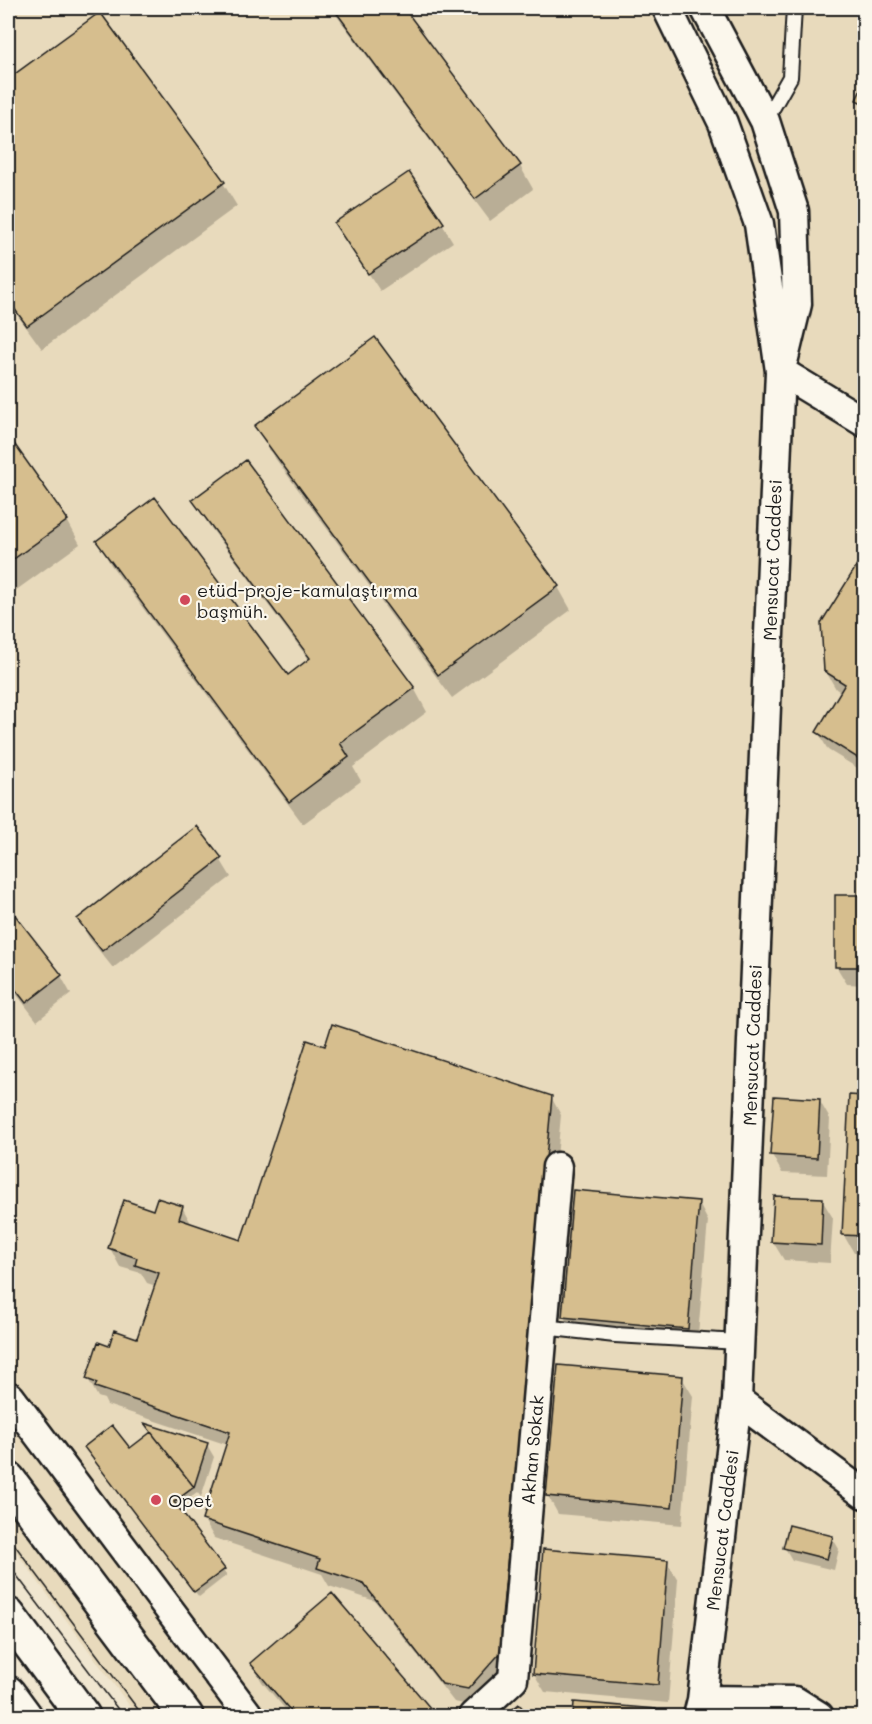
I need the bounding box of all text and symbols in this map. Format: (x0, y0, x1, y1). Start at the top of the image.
street label: Mensucat Caddesi (757, 479, 787, 641)
place label: etüd-proje-kamulaştırma başmüh. (197, 578, 418, 623)
marker: etüd-proje-kamulaştırma başmüh. (178, 593, 192, 607)
street label: Mensucat Caddesi (737, 964, 767, 1126)
street label: Akhan Sokak (515, 1394, 549, 1506)
street label: Mensucat Caddesi (700, 1448, 744, 1612)
place label: Opet (168, 1488, 212, 1512)
marker: Opet (149, 1493, 163, 1507)

